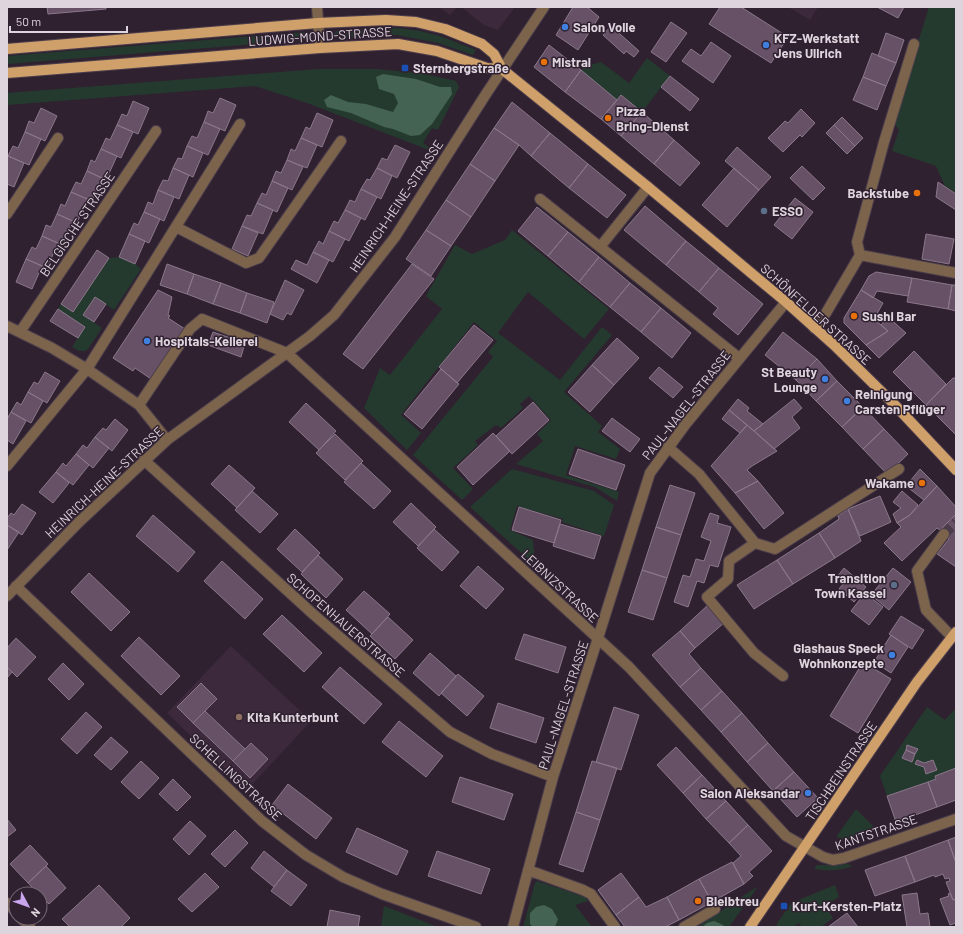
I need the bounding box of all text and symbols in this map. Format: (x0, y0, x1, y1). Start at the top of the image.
scale bar (10, 8, 127, 34)
text: 50 m (16, 14, 41, 28)
place label: Salon Volle (573, 19, 636, 35)
marker: Salon Volle (560, 22, 570, 32)
street label: LUDWIG-MOND-STRASSE (248, 23, 393, 49)
place label: KFZ-Werkstatt Jens Ullrich (774, 30, 860, 61)
marker: KFZ-Werkstatt Jens Ullrich (761, 40, 771, 50)
place label: Mistral (552, 54, 591, 70)
marker: Mistral (539, 57, 549, 67)
place label: Sternbergstraße (413, 60, 509, 76)
marker: Sternbergstraße (400, 63, 410, 73)
place label: Pizza Bring-Dienst (616, 103, 689, 134)
marker: Pizza Bring-Dienst (603, 113, 613, 123)
street label: HEINRICH-HEINE-STRASSE (346, 137, 446, 275)
street label: BELGISCHE STRASSE (36, 169, 118, 279)
place label: Backstube (847, 185, 909, 201)
marker: Backstube (912, 188, 922, 198)
place label: ESSO (772, 203, 803, 219)
marker: ESSO (759, 206, 769, 216)
street label: SCHÖNFELDER STRASSE (757, 260, 875, 368)
place label: Sushi Bar (862, 308, 916, 324)
marker: Sushi Bar (849, 311, 859, 321)
place label: Hospitals-Kellerei (155, 333, 258, 349)
marker: Hospitals-Kellerei (142, 336, 152, 346)
street label: PAUL-NAGEL-STRASSE (638, 347, 734, 463)
place label: St Beauty Lounge (761, 364, 817, 395)
marker: St Beauty Lounge (820, 374, 830, 384)
place label: Reinigung Carsten Pflüger (855, 386, 945, 417)
marker: Reinigung Carsten Pflüger (842, 396, 852, 406)
street label: HEINRICH-HEINE-STRASSE (41, 423, 167, 541)
place label: Wakame (865, 475, 914, 491)
marker: Wakame (917, 478, 927, 488)
street label: LEIBNIZSTRASSE (518, 546, 602, 626)
street label: SCHOPENHAUERSTRASSE (284, 570, 408, 681)
place label: Transition Town Kassel (814, 570, 886, 601)
marker: Transition Town Kassel (889, 580, 899, 590)
street label: PAUL-NAGEL-STRASSE (535, 638, 591, 771)
place label: Glashaus Speck Wohnkonzepte (793, 640, 884, 671)
marker: Glashaus Speck Wohnkonzepte (887, 650, 897, 660)
place label: Kita Kunterbunt (247, 709, 339, 725)
marker: Kita Kunterbunt (234, 712, 244, 722)
street label: TISCHBEINSTRASSE (802, 718, 880, 824)
street label: SCHELLINGSTRASSE (187, 730, 286, 824)
place label: Salon Aleksandar (700, 785, 800, 801)
marker: Salon Aleksandar (803, 788, 813, 798)
street label: KANTSTRASSE (833, 810, 919, 854)
north arrow (8, 886, 48, 926)
place label: Bleibtreu (706, 893, 759, 909)
marker: Bleibtreu (693, 896, 703, 906)
place label: Kurt-Kersten-Platz (792, 898, 902, 914)
marker: Kurt-Kersten-Platz (779, 901, 789, 911)
text: N (29, 906, 43, 920)

